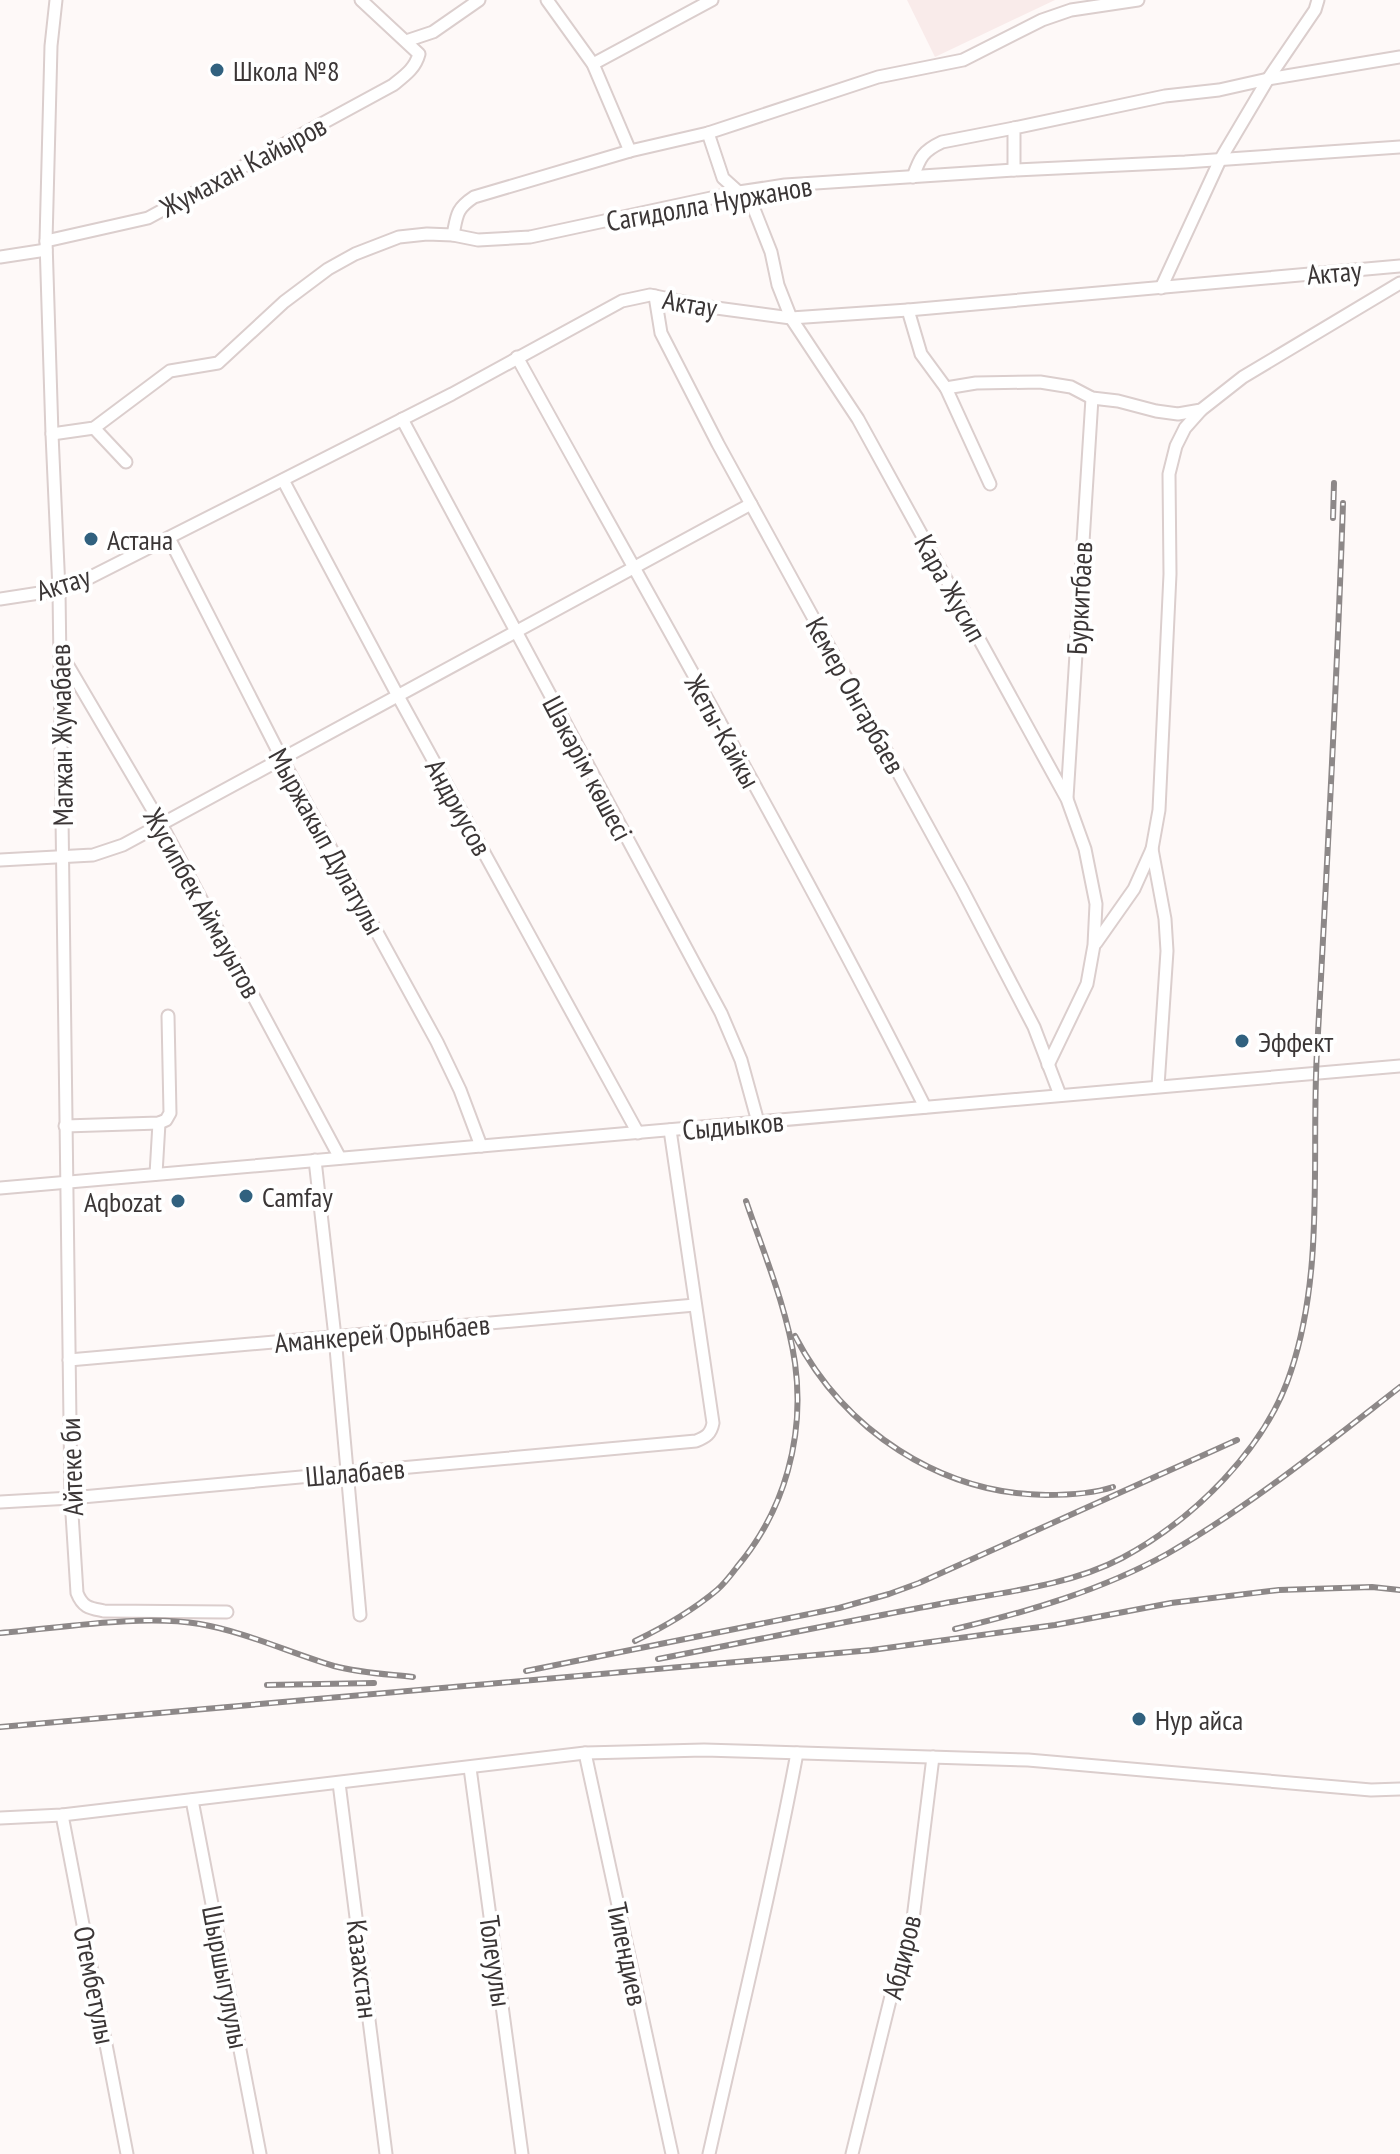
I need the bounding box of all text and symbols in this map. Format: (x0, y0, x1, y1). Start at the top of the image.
place label: Школа №8 (233, 52, 340, 89)
marker: Школа №8 (208, 61, 226, 79)
street label: Жумахан Кайыров (153, 107, 333, 226)
street label: Сагидолла Нуржанов (603, 167, 815, 239)
street label: Актау (1305, 251, 1363, 293)
street label: Актау (660, 280, 721, 326)
place label: Астана (107, 521, 173, 558)
street label: Кара Жусип (906, 528, 996, 648)
marker: Астана (82, 530, 100, 548)
street label: Буркитбаев (1058, 540, 1100, 656)
street label: Актау (31, 557, 95, 609)
street label: Кемер Онгарбаев (798, 610, 914, 780)
street label: Магжан Жумабаев (41, 644, 81, 826)
street label: Жеты-Кайкы (676, 667, 769, 794)
street label: Шәкәрім көшесі (534, 689, 642, 847)
street label: Мыржакып Дулатулы (261, 741, 393, 941)
street label: Андриусов (417, 752, 501, 862)
street label: Жусипбек Аймауытов (135, 801, 270, 1004)
place label: Эффект (1258, 1023, 1333, 1060)
marker: Эффект (1233, 1032, 1251, 1050)
street label: Сыдиыков (681, 1102, 785, 1148)
place label: Camfay (262, 1178, 333, 1215)
place label: Aqbozat (84, 1183, 162, 1220)
marker: Camfay (237, 1187, 255, 1205)
marker: Aqbozat (169, 1192, 187, 1210)
street label: Аманкерей Орынбаев (273, 1305, 491, 1361)
street label: Айтеке би (51, 1417, 91, 1517)
street label: Шалабаев (304, 1449, 406, 1495)
place label: Нур айса (1155, 1701, 1243, 1738)
marker: Нур айса (1130, 1710, 1148, 1728)
street label: Тилендиев (599, 1899, 657, 2009)
street label: Шыршыгулулы (194, 1902, 258, 2052)
street label: Абдиров (873, 1911, 929, 2003)
street label: Толеуулы (471, 1913, 521, 2009)
street label: Казахстан (339, 1918, 387, 2020)
street label: Отембетулы (65, 1923, 125, 2047)

